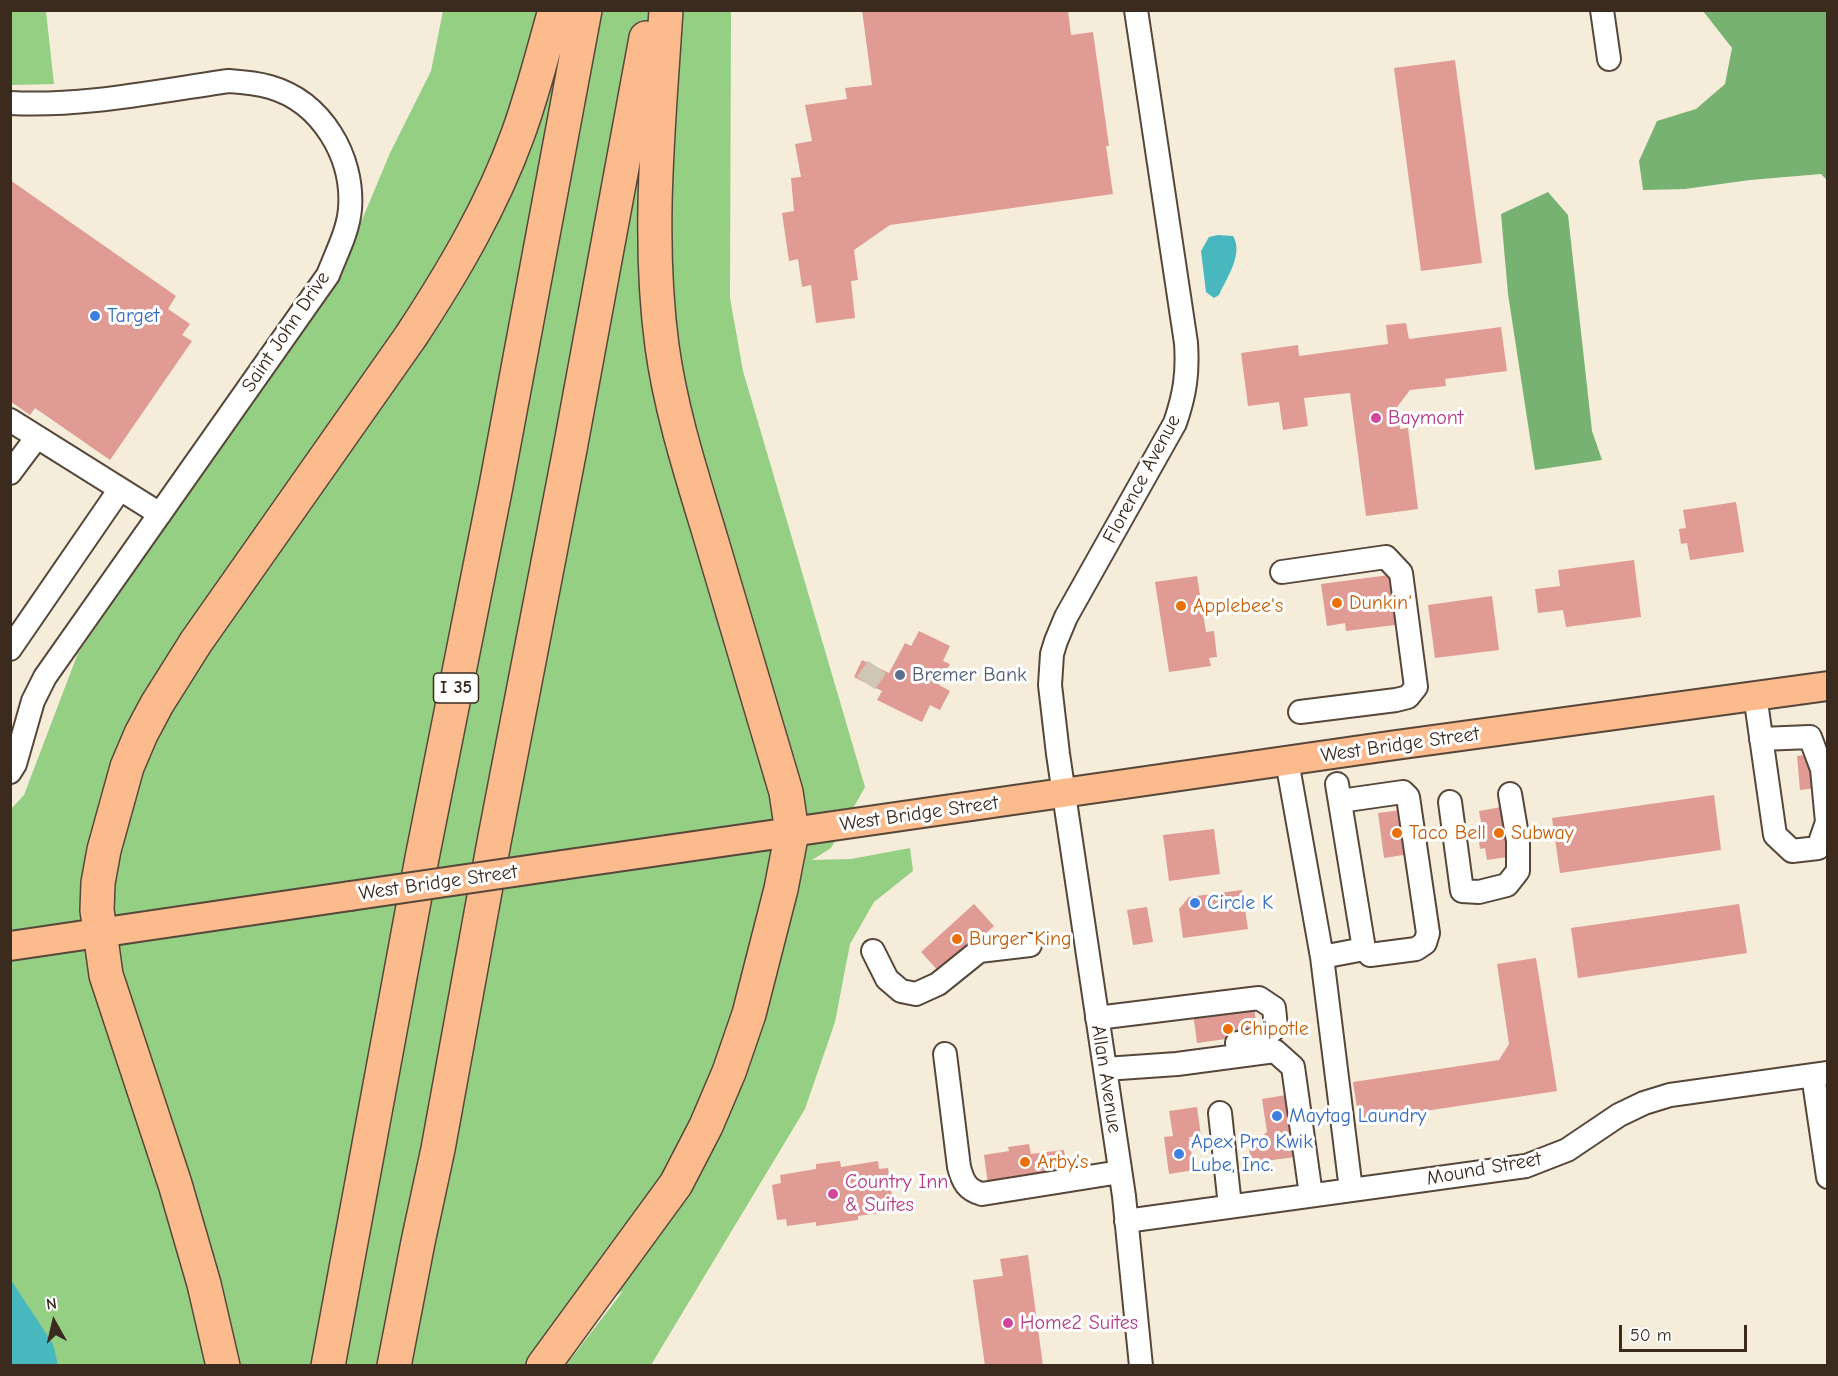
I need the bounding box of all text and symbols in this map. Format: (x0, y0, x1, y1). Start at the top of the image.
street label: Saint John Drive (237, 267, 335, 397)
place label: Target (107, 304, 160, 328)
marker: Target (88, 309, 102, 323)
place label: Baymont (1388, 406, 1464, 430)
street label: Florence Avenue (1098, 411, 1186, 547)
marker: Baymont (1369, 411, 1383, 425)
place label: Dunkin' (1349, 591, 1412, 615)
place label: Applebee's (1193, 594, 1283, 618)
marker: Dunkin' (1330, 596, 1344, 610)
marker: Applebee's (1174, 599, 1188, 613)
place label: Bremer Bank (912, 663, 1027, 687)
marker: Bremer Bank (893, 668, 907, 682)
road number: I 35 (434, 673, 478, 703)
street label: West Bridge Street (1319, 722, 1481, 768)
street label: West Bridge Street (838, 791, 1000, 837)
place label: Taco Bell (1409, 821, 1486, 845)
place label: Subway (1511, 821, 1574, 845)
marker: Taco Bell (1390, 826, 1404, 840)
marker: Subway (1492, 826, 1506, 840)
street label: West Bridge Street (357, 860, 519, 906)
place label: Circle K (1207, 891, 1273, 915)
marker: Circle K (1188, 896, 1202, 910)
place label: Burger King (969, 927, 1072, 951)
marker: Burger King (950, 932, 964, 946)
place label: Chipotle (1240, 1017, 1309, 1041)
marker: Chipotle (1221, 1022, 1235, 1036)
street label: Allan Avenue (1086, 1023, 1126, 1135)
place label: Maytag Laundry (1289, 1104, 1426, 1128)
marker: Maytag Laundry (1270, 1109, 1284, 1123)
place label: Apex Pro Kwik Lube, Inc. (1191, 1130, 1313, 1177)
marker: Apex Pro Kwik Lube, Inc. (1172, 1147, 1186, 1161)
street label: Mound Street (1425, 1147, 1543, 1191)
place label: Arby's (1037, 1150, 1088, 1174)
marker: Arby's (1018, 1155, 1032, 1169)
place label: Country Inn & Suites (845, 1170, 948, 1217)
marker: Country Inn & Suites (826, 1187, 840, 1201)
north arrow (24, 1292, 84, 1352)
text: N (45, 1295, 58, 1314)
place label: Home2 Suites (1020, 1311, 1138, 1335)
scale bar (1622, 1313, 1750, 1351)
marker: Home2 Suites (1001, 1316, 1015, 1330)
text: 50 m (1630, 1325, 1672, 1346)

